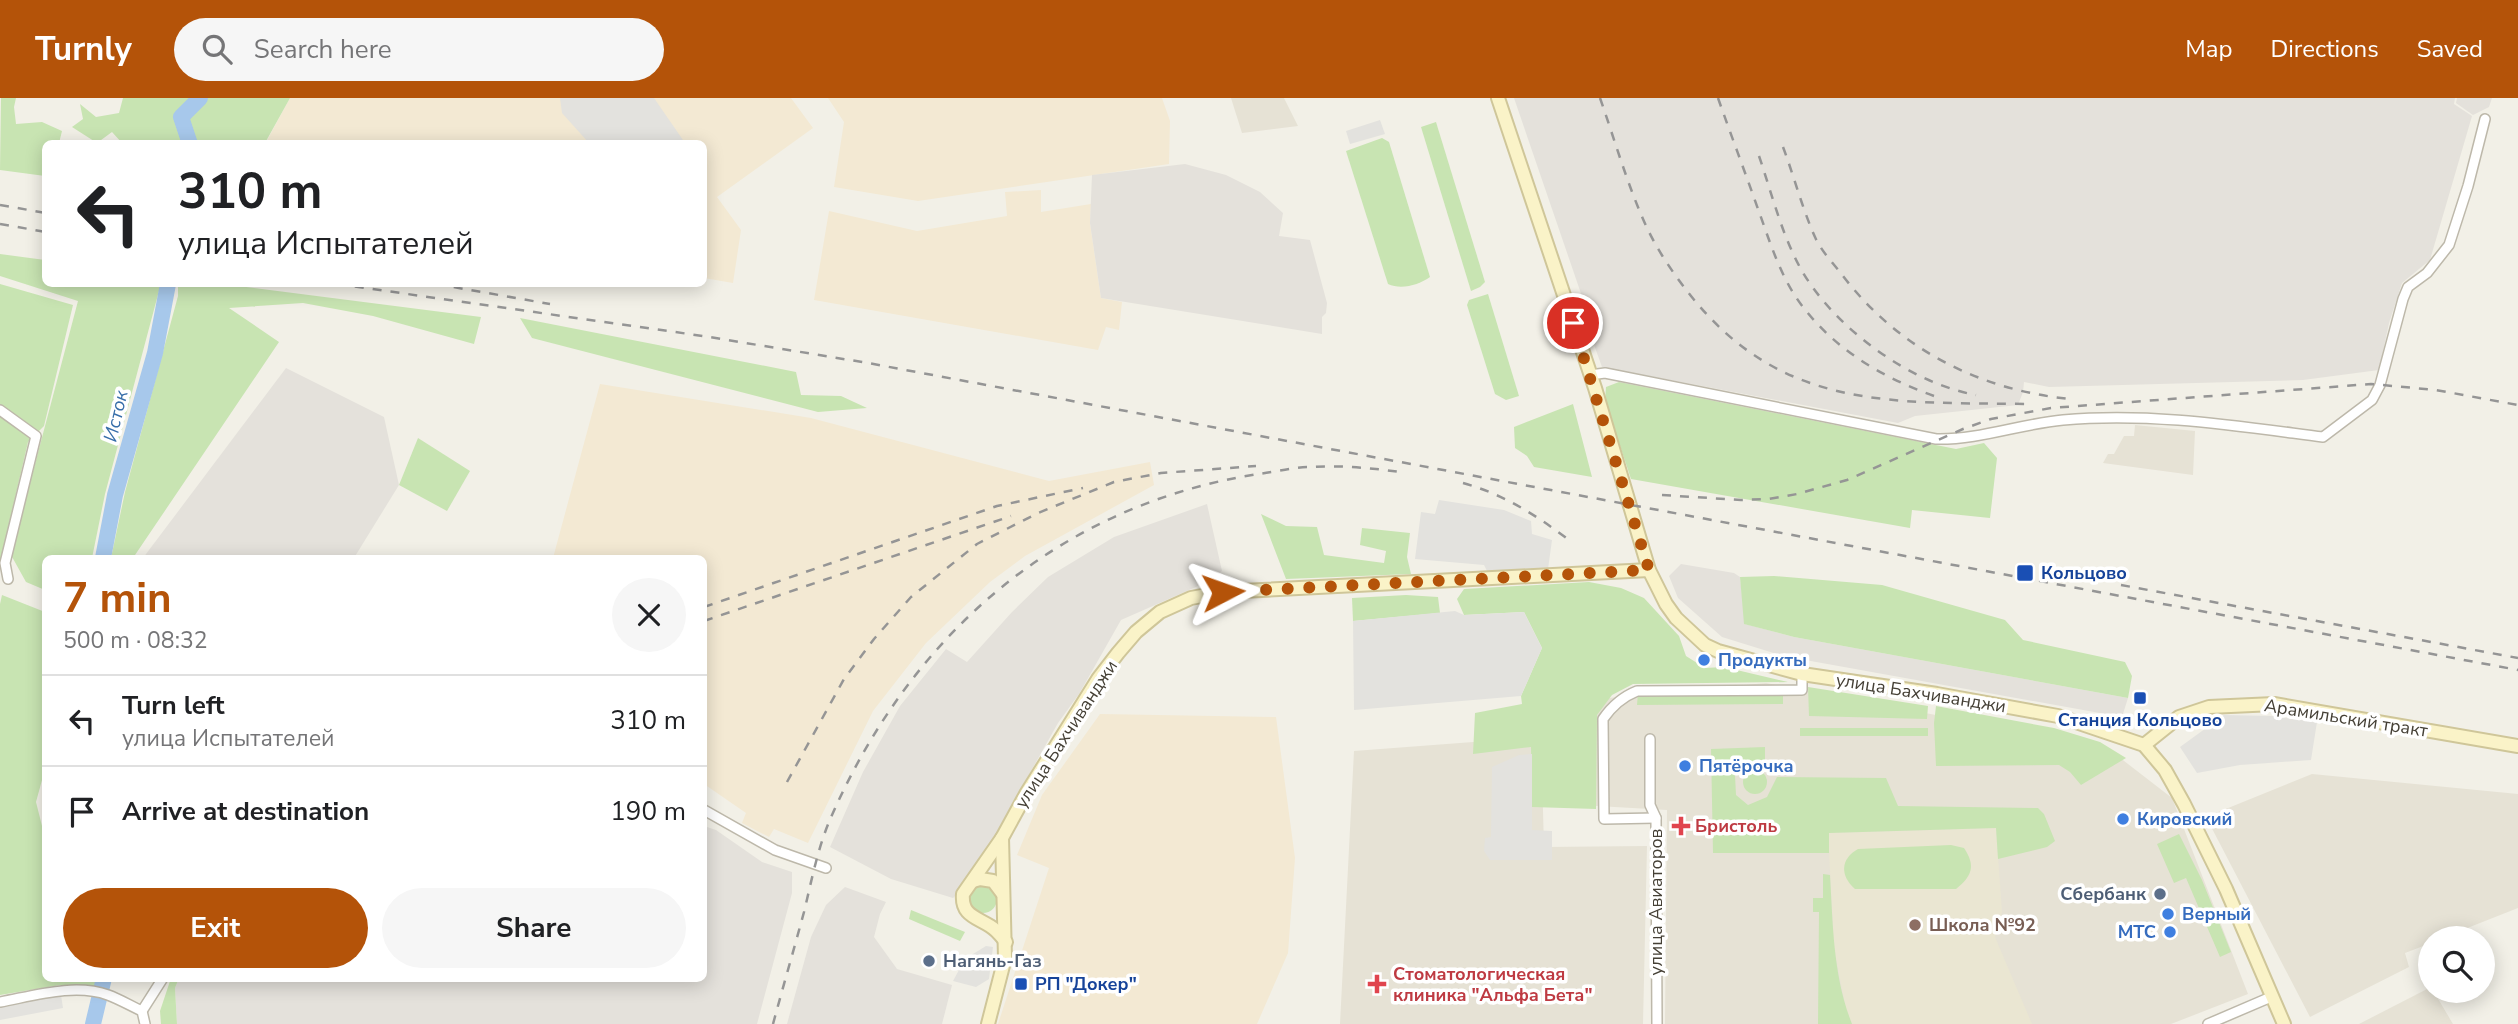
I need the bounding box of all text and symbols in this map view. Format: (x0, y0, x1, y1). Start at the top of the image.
search box (174, 18, 664, 81)
text: Turnly (35, 27, 132, 72)
icon: search (198, 30, 236, 68)
text: Search here (254, 32, 392, 67)
text: Map (2185, 33, 2232, 65)
text: Directions (2270, 33, 2379, 65)
text: Saved (2417, 33, 2483, 65)
text: 310 m (178, 158, 322, 225)
icon: left (63, 168, 154, 259)
text: улица Испытателей (178, 222, 474, 265)
pin (1543, 293, 1603, 353)
icon: arrive (1554, 304, 1592, 342)
water label: Исток (97, 387, 135, 445)
position arrow (1186, 555, 1260, 629)
place label: Кольцово (2041, 561, 2127, 585)
marker: Кольцово (2015, 563, 2035, 583)
text: 7 min (63, 570, 172, 627)
button: close (612, 578, 686, 652)
text: 500 m · 08:32 (63, 625, 208, 656)
place label: Продукты (1718, 648, 1807, 672)
marker: Продукты (1696, 652, 1712, 668)
street label: улица Бахчиванджи (1009, 655, 1123, 813)
street label: улица Бахчиванджи (1834, 668, 2008, 718)
text: Turn left (122, 688, 225, 723)
marker: Станция Кольцово (2132, 690, 2148, 706)
street label: Арамильский тракт (2262, 693, 2430, 743)
icon: left (63, 702, 101, 740)
text: 310 m (610, 703, 686, 738)
place label: Станция Кольцово (2058, 708, 2222, 732)
text: улица Испытателей (122, 723, 335, 754)
place label: Пятёрочка (1699, 754, 1794, 778)
marker: Пятёрочка (1677, 758, 1693, 774)
icon: arrive (63, 793, 101, 831)
text: Arrive at destination (122, 794, 369, 829)
text: 190 m (610, 794, 686, 829)
place label: Кировский (2137, 807, 2232, 831)
marker: Кировский (2115, 811, 2131, 827)
place label: Бристоль (1695, 814, 1777, 838)
marker: Бристоль (1673, 818, 1689, 834)
street label: улица Авиаторов (1644, 828, 1668, 975)
place label: Сбербанк (2060, 882, 2147, 906)
marker: Сбербанк (2152, 886, 2168, 902)
button: Exit (63, 888, 368, 968)
button: Share (382, 888, 686, 968)
place label: Верный (2182, 902, 2251, 926)
marker: Верный (2160, 906, 2176, 922)
place label: Школа №92 (1929, 913, 2036, 937)
marker: Школа №92 (1907, 917, 1923, 933)
place label: МТС (2118, 920, 2156, 944)
marker: МТС (2162, 924, 2178, 940)
map controls (2418, 926, 2495, 1003)
button: search (2418, 926, 2495, 1003)
place label: Нагянь-Газ (943, 949, 1041, 973)
marker: Нагянь-Газ (921, 953, 937, 969)
place label: Стоматологическая клиника "Альфа Бета" (1393, 962, 1592, 1007)
place label: РП "Докер" (1035, 972, 1137, 996)
marker: Стоматологическая клиника "Альфа Бета" (1367, 974, 1387, 994)
marker: РП "Докер" (1013, 976, 1029, 992)

